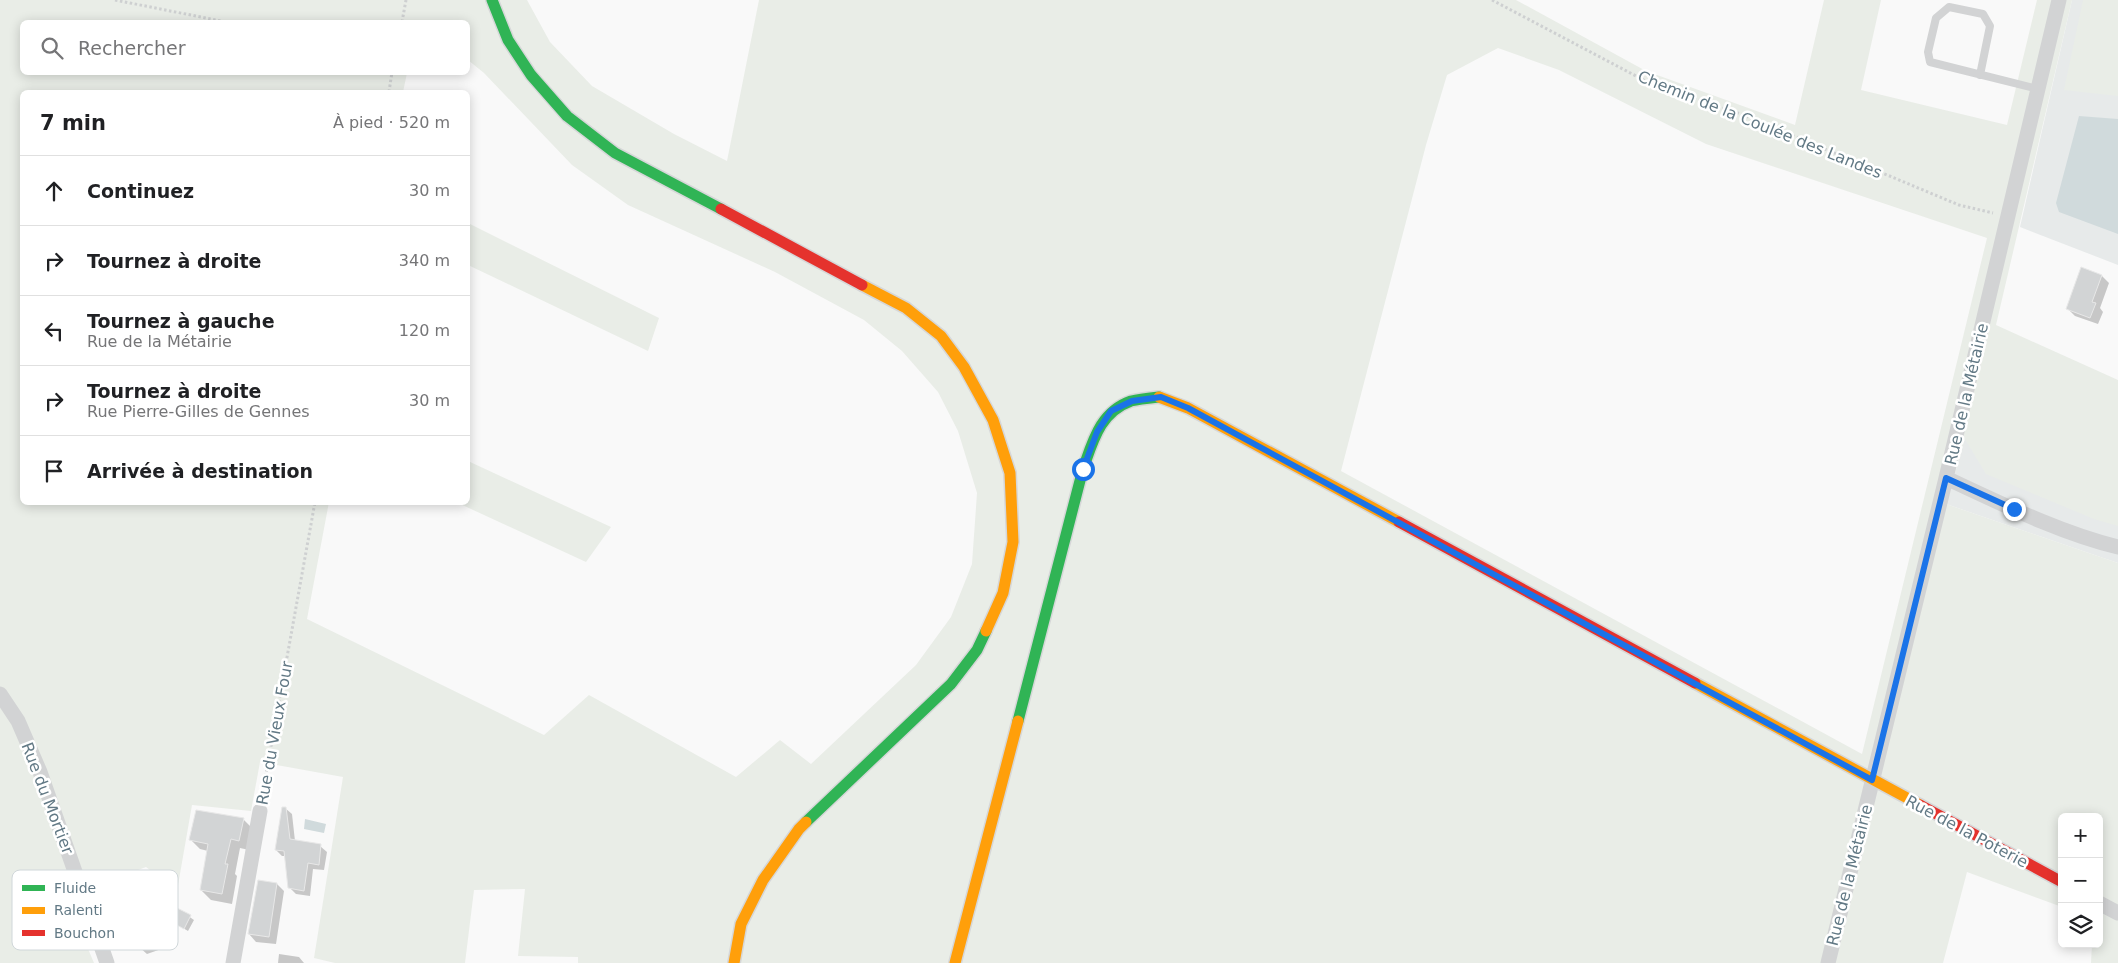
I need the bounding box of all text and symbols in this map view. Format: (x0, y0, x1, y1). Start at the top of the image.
search box (20, 20, 470, 75)
icon: search (38, 34, 66, 62)
text: Rechercher (78, 37, 186, 59)
street label: Chemin de la Coulée des Landes (1635, 67, 1885, 182)
text: 7 min (40, 111, 106, 135)
text: À pied · 520 m (333, 113, 450, 132)
icon: ahead (40, 177, 68, 205)
text: Continuez (87, 180, 194, 202)
text: 30 m (409, 181, 450, 200)
icon: right (40, 247, 68, 275)
text: Tournez à droite (87, 250, 261, 272)
text: 340 m (399, 251, 450, 270)
text: Tournez à gauche (87, 310, 275, 332)
icon: left (40, 317, 68, 345)
text: 120 m (399, 321, 450, 340)
street label: Rue de la Métairie (1941, 321, 1992, 467)
text: Rue de la Métairie (87, 332, 232, 351)
text: Tournez à droite (87, 380, 261, 402)
icon: right (40, 387, 68, 415)
text: 30 m (409, 391, 450, 410)
text: Rue Pierre-Gilles de Gennes (87, 402, 310, 421)
icon: arrive (40, 457, 68, 485)
route start (1072, 458, 1095, 481)
text: Arrivée à destination (87, 460, 313, 482)
route end (2003, 498, 2026, 521)
street label: Rue du Vieux Four (252, 659, 297, 806)
street label: Rue du Mortier (17, 740, 78, 857)
street label: Rue de la Poterie (1902, 791, 2031, 872)
street label: Rue de la Métairie (1823, 803, 1876, 948)
map controls (2058, 813, 2103, 948)
button: + (2058, 813, 2103, 858)
button: − (2058, 858, 2103, 903)
legend (12, 870, 178, 950)
text: Fluide (54, 880, 96, 896)
text: Ralenti (54, 902, 103, 918)
button: layers (2058, 903, 2103, 948)
text: Bouchon (54, 925, 115, 941)

